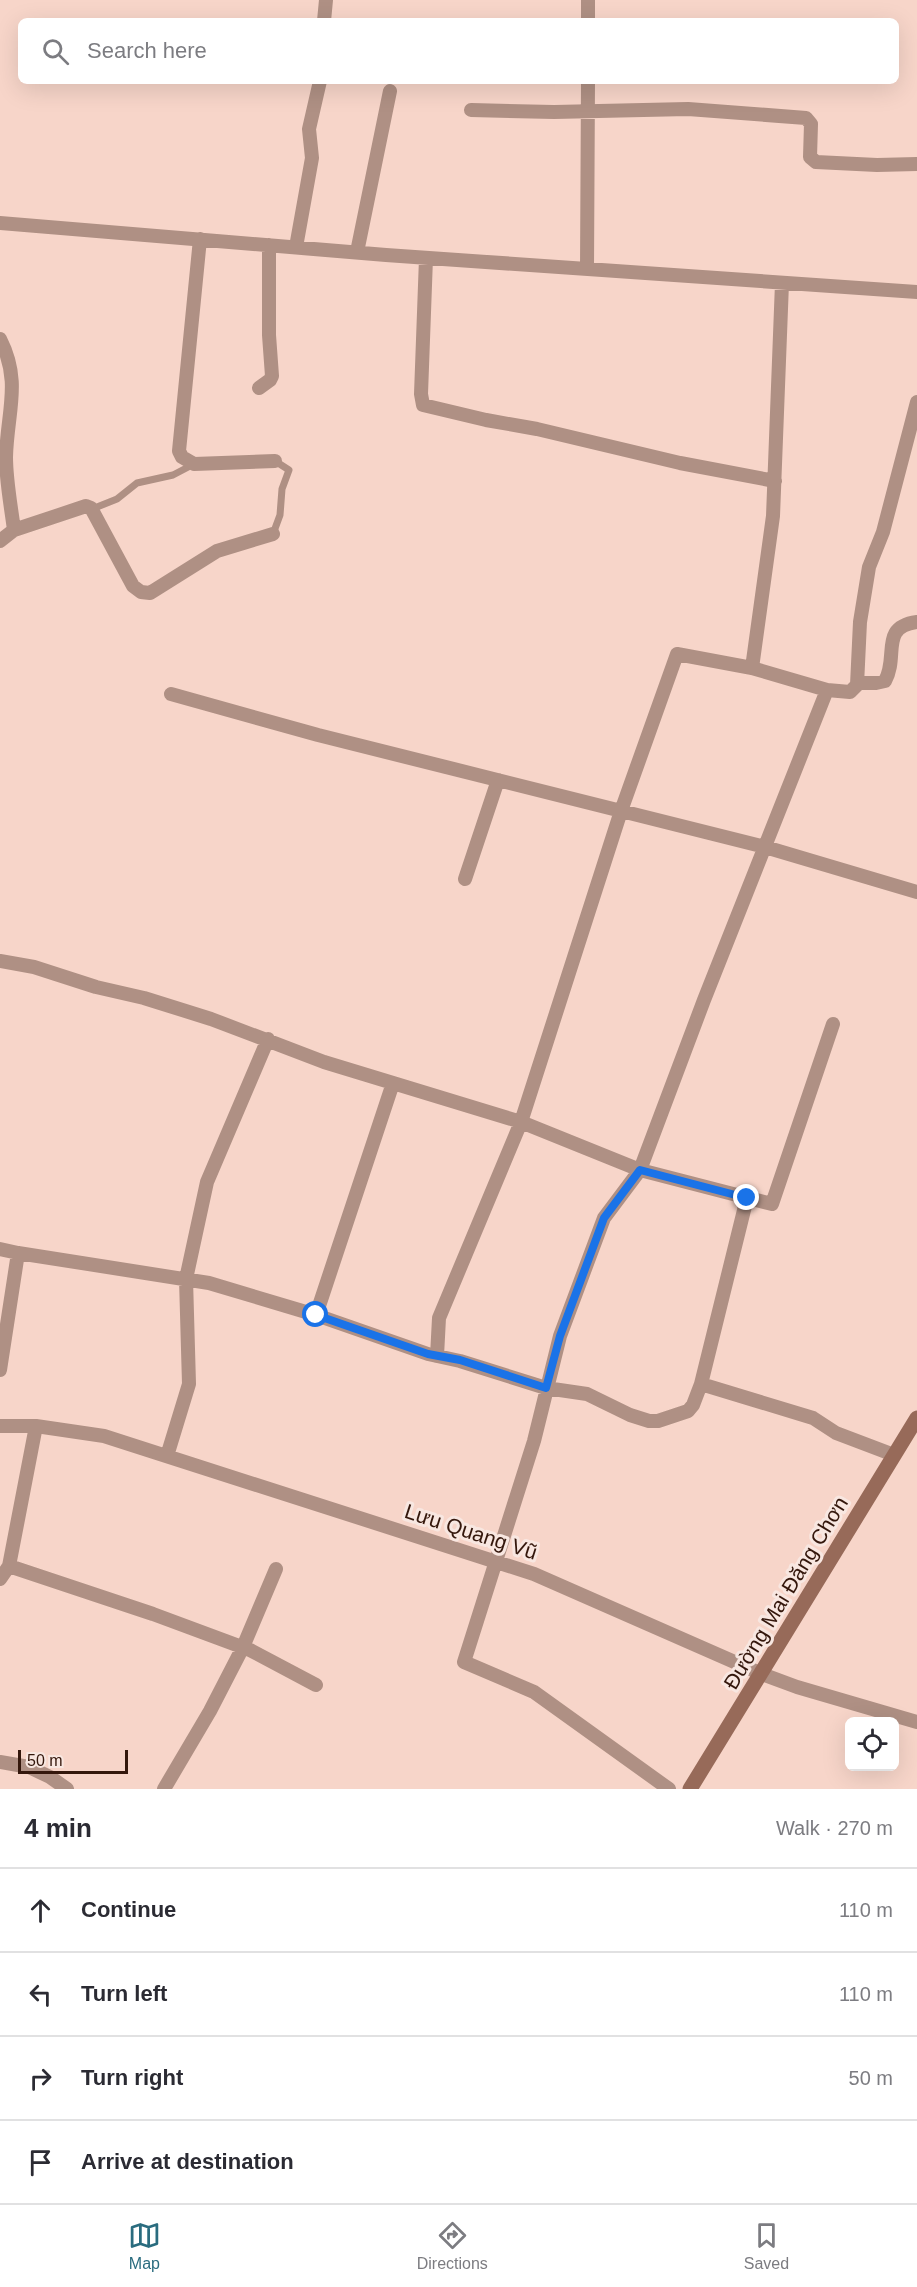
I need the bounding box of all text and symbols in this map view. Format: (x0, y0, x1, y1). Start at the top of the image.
search box (18, 18, 899, 84)
icon: search (39, 35, 72, 68)
text: Search here (87, 38, 207, 63)
route end (733, 1184, 759, 1210)
route start (302, 1301, 328, 1327)
street label: Đường Mai Đăng Chơn (719, 1492, 852, 1693)
street label: Lưu Quang Vũ (402, 1499, 540, 1564)
map controls (845, 1717, 899, 1771)
button: locate (845, 1717, 899, 1771)
scale bar (18, 1747, 128, 1774)
text: 50 m (27, 1752, 63, 1769)
text: 4 min (24, 1813, 92, 1843)
text: Walk · 270 m (776, 1817, 893, 1839)
icon: ahead (24, 1894, 57, 1927)
text: Continue (81, 1897, 176, 1922)
text: 110 m (839, 1899, 893, 1921)
icon: left (24, 1978, 57, 2011)
text: Turn left (81, 1981, 167, 2006)
text: 110 m (839, 1983, 893, 2005)
icon: right (24, 2062, 57, 2095)
text: Turn right (81, 2065, 183, 2090)
text: 50 m (849, 2067, 893, 2089)
icon: arrive (24, 2146, 57, 2179)
text: Arrive at destination (81, 2149, 294, 2174)
tab: Map (128, 2219, 161, 2273)
tab: Directions (417, 2219, 488, 2273)
tab: Saved (744, 2219, 789, 2273)

